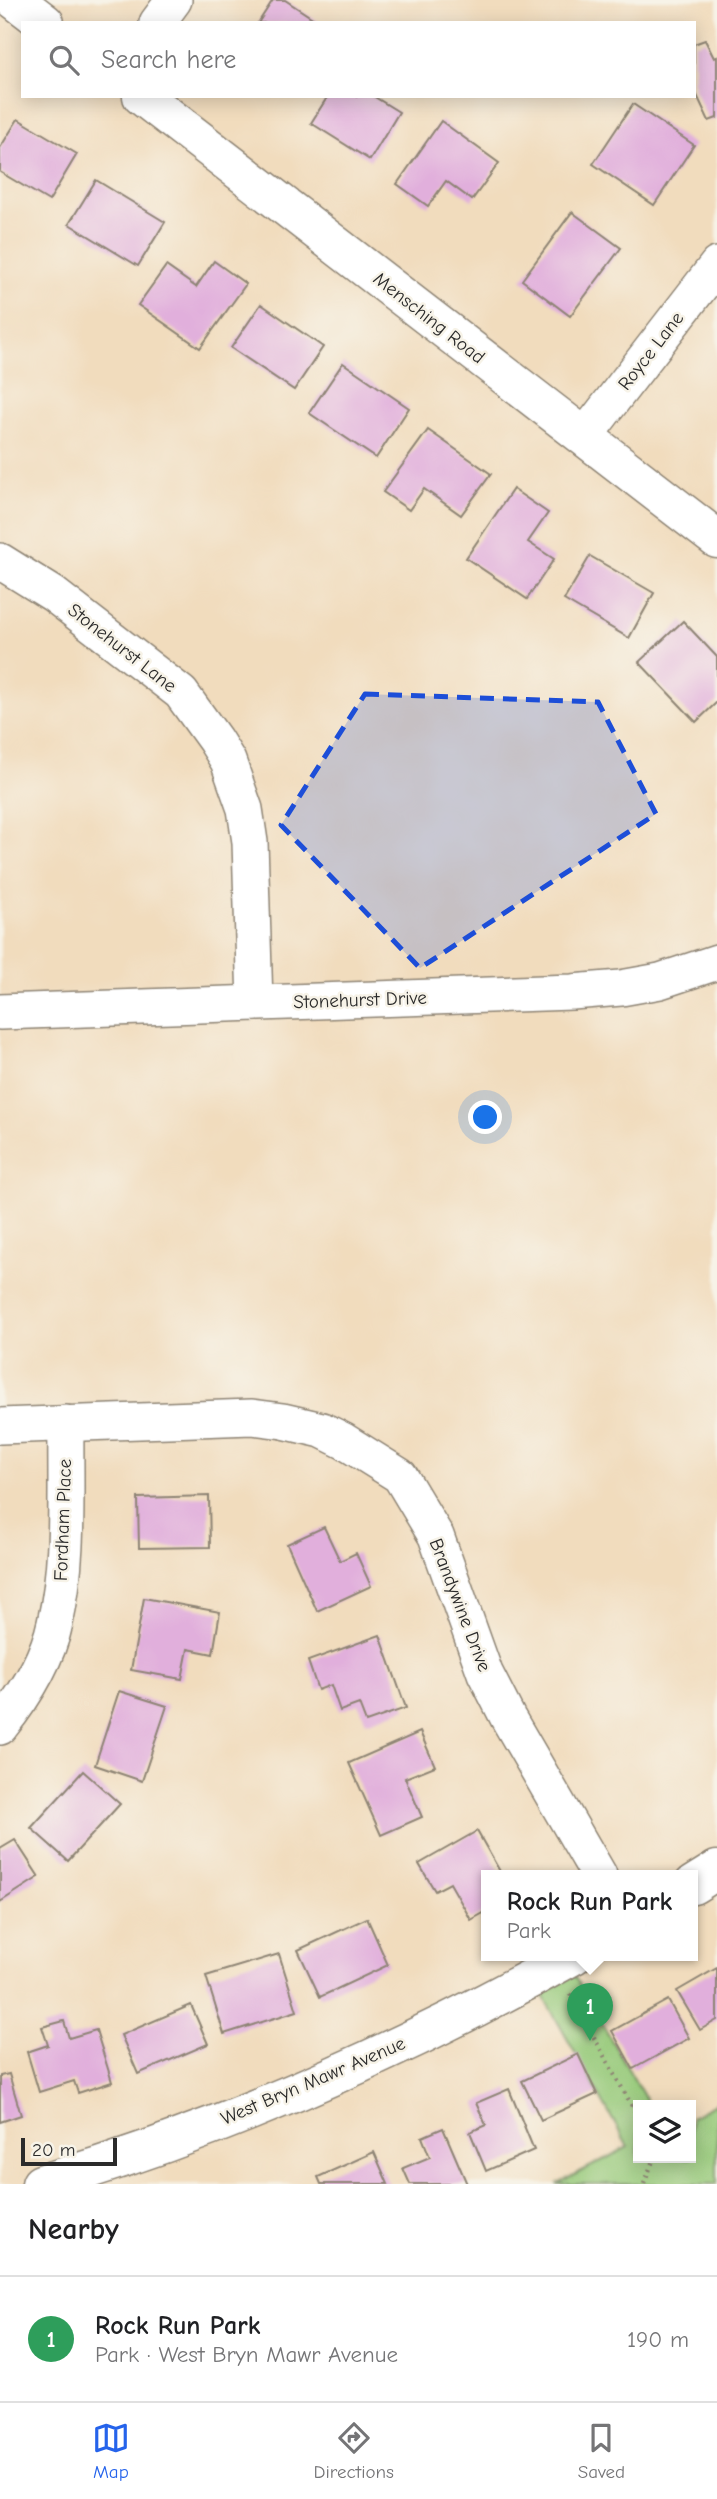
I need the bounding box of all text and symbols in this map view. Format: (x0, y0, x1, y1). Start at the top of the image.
search box (21, 21, 696, 98)
icon: search (45, 41, 83, 79)
text: Search here (101, 45, 236, 75)
street label: Mensching Road (369, 268, 489, 368)
street label: Royce Lane (614, 307, 688, 395)
street label: Stonehurst Lane (63, 599, 181, 697)
street label: Stonehurst Drive (293, 987, 427, 1013)
your location (468, 1100, 502, 1134)
street label: Fordham Place (50, 1458, 76, 1582)
street label: Brandywine Drive (425, 1535, 495, 1675)
popup (481, 1870, 698, 1961)
text: Rock Run Park (507, 1887, 672, 1917)
text: Park (507, 1917, 551, 1944)
pin: 1 (567, 1983, 613, 2041)
street label: West Bryn Mawr Avenue (218, 2032, 408, 2130)
map controls (633, 2100, 696, 2163)
button: layers (633, 2100, 696, 2163)
scale bar (21, 2135, 117, 2167)
text: 20 m (32, 2139, 76, 2161)
text: Nearby (28, 2212, 119, 2247)
text: Rock Run Park (95, 2311, 260, 2341)
text: 1 (46, 2326, 56, 2353)
text: 190 m (627, 2326, 689, 2353)
text: Park · West Bryn Mawr Avenue (95, 2341, 398, 2368)
tab: Map (92, 2419, 130, 2483)
tab: Directions (314, 2419, 394, 2483)
tab: Saved (578, 2419, 625, 2483)

